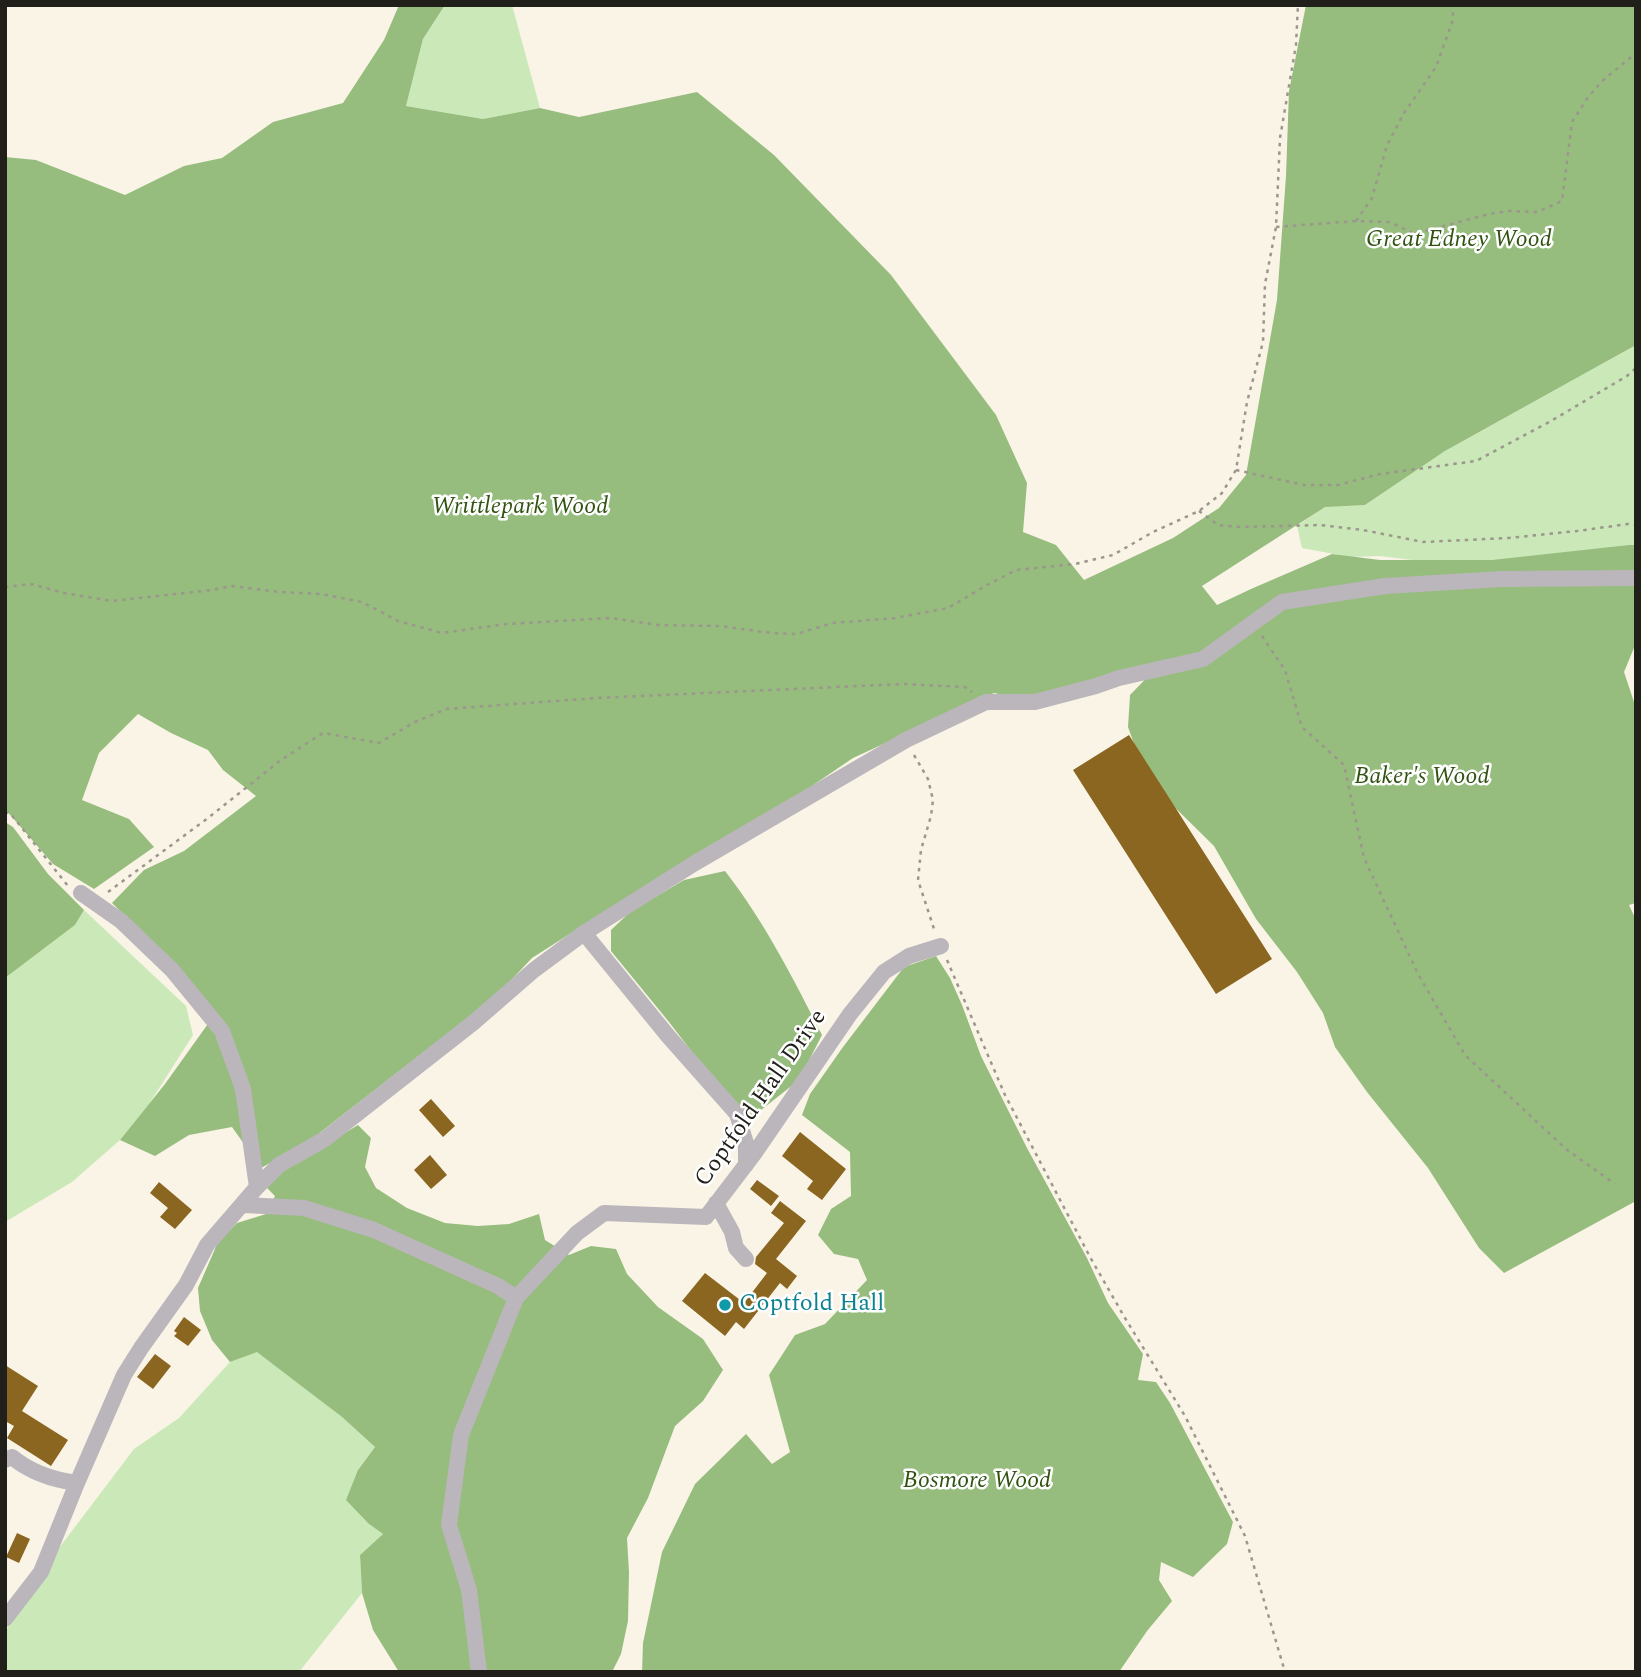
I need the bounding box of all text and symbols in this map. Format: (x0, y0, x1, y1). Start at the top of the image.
park label: Great Edney Wood (1366, 227, 1552, 255)
park label: Writtlepark Wood (432, 494, 608, 522)
park label: Baker's Wood (1354, 764, 1490, 792)
street label: Coptfold Hall Drive (690, 1005, 834, 1193)
place label: Coptfold Hall (739, 1291, 884, 1319)
marker: Coptfold Hall (717, 1297, 733, 1313)
park label: Bosmore Wood (903, 1468, 1051, 1496)

